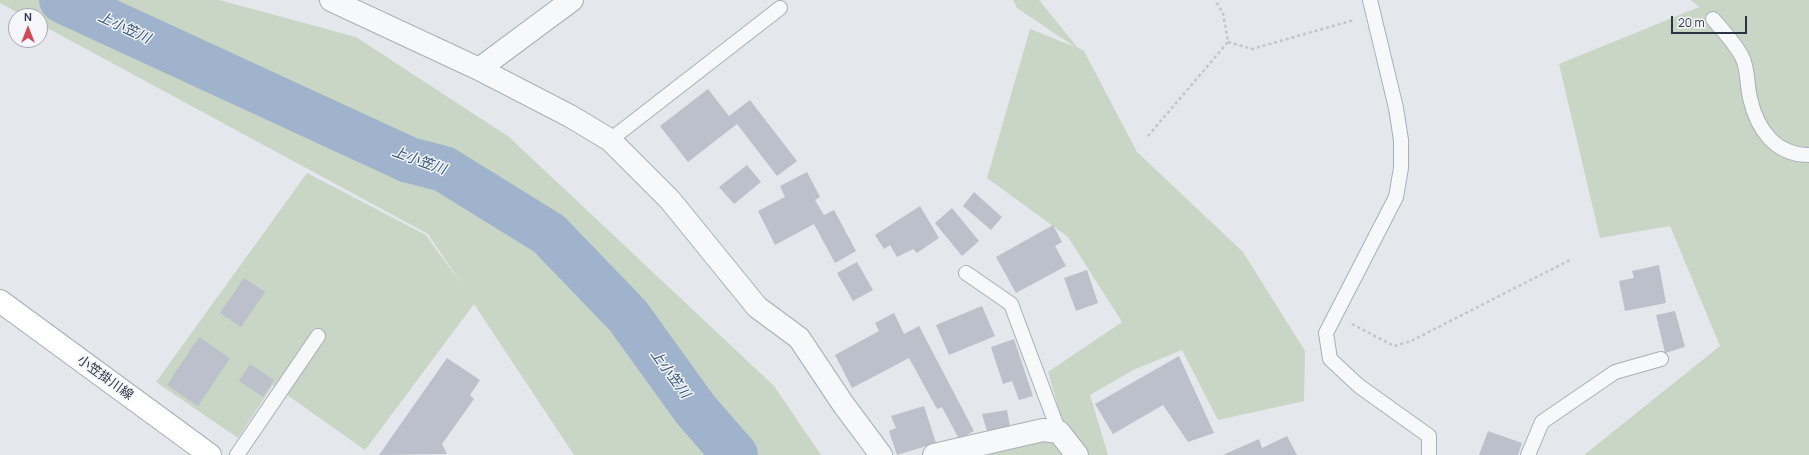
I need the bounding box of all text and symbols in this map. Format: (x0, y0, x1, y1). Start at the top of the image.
north arrow (8, 8, 48, 48)
scale bar (1673, 8, 1749, 34)
text: N (24, 9, 32, 24)
water label: 上小笠川 (95, 9, 153, 47)
text: 20 m (1678, 14, 1705, 31)
water label: 上小笠川 (390, 144, 448, 178)
water label: 上小笠川 (647, 346, 693, 402)
street label: 小笠掛川線 (74, 353, 136, 403)

